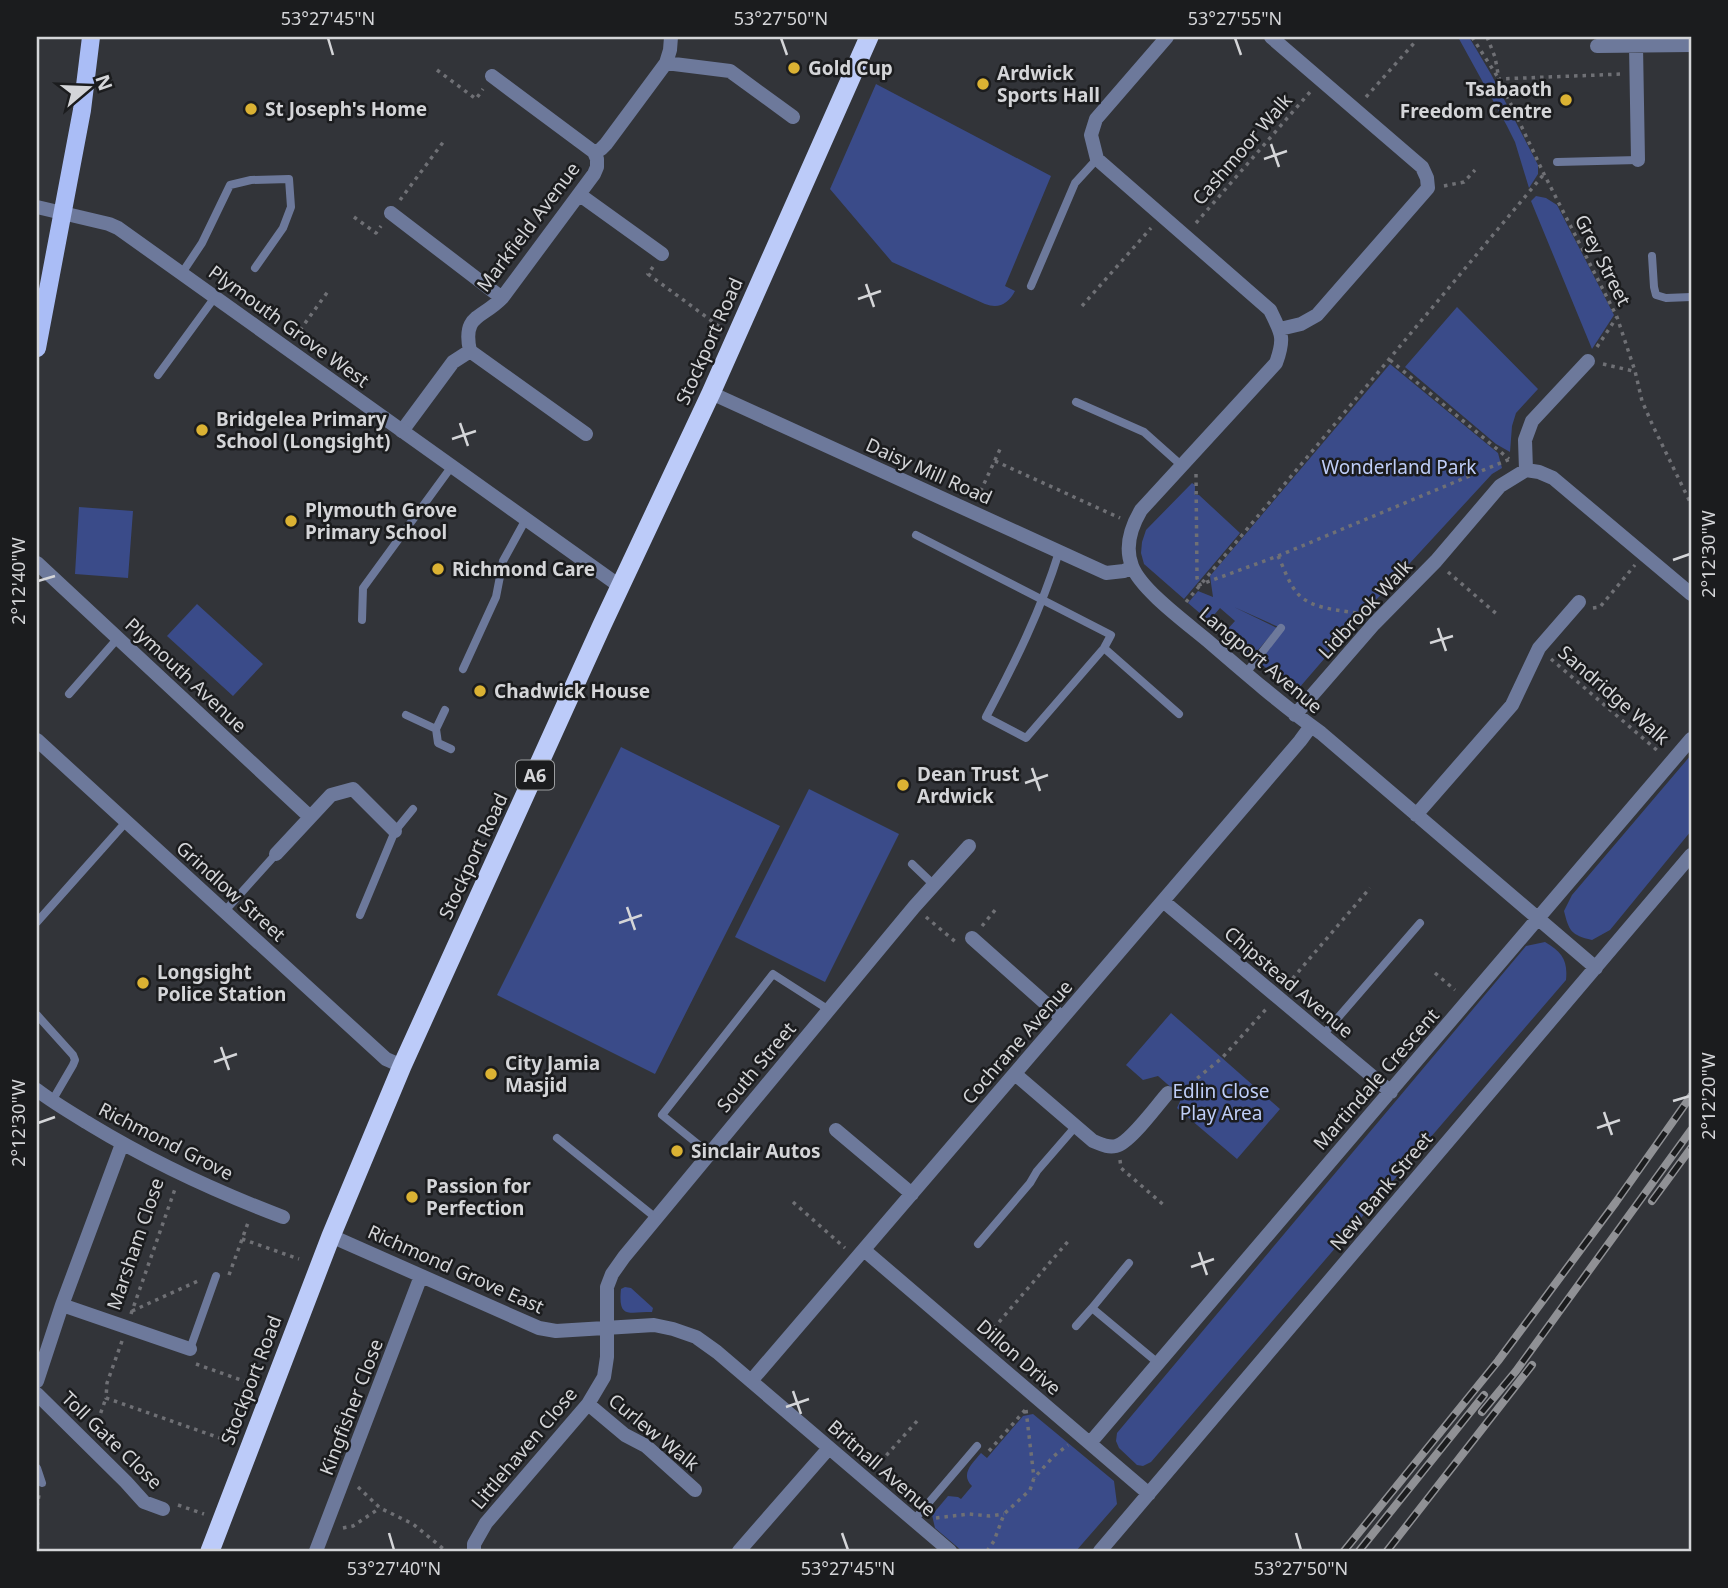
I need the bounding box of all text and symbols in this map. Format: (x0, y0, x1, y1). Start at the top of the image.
text: 53°27'45"N (281, 6, 375, 30)
text: 53°27'50"N (734, 6, 828, 30)
text: 53°27'55"N (1188, 6, 1282, 30)
north arrow (52, 52, 122, 122)
place label: Gold Cup (808, 55, 893, 81)
marker: Gold Cup (786, 60, 802, 76)
place label: Ardwick Sports Hall (997, 60, 1100, 108)
text: N (89, 71, 119, 94)
marker: Ardwick Sports Hall (975, 76, 991, 92)
place label: Tsabaoth Freedom Centre (1400, 76, 1552, 124)
street label: Cashmoor Walk (1186, 88, 1298, 210)
marker: Tsabaoth Freedom Centre (1558, 92, 1574, 108)
place label: St Joseph's Home (265, 96, 427, 122)
marker: St Joseph's Home (243, 101, 259, 117)
street label: Markfield Avenue (471, 157, 585, 297)
street label: Grey Street (1569, 210, 1637, 310)
street label: Plymouth Grove West (204, 259, 375, 393)
street label: Stockport Road (669, 273, 749, 409)
place label: Bridgelea Primary School (Longsight) (216, 406, 391, 454)
marker: Bridgelea Primary School (Longsight) (194, 422, 210, 438)
street label: Daisy Mill Road (862, 432, 996, 510)
park label: Wonderland Park (1322, 454, 1476, 480)
place label: Plymouth Grove Primary School (305, 497, 457, 545)
text: 2°12'30"W (1696, 510, 1720, 598)
marker: Plymouth Grove Primary School (283, 513, 299, 529)
text: 2°12'40"W (6, 537, 30, 625)
street label: Lidbrook Walk (1312, 554, 1418, 664)
place label: Richmond Care (452, 556, 595, 582)
marker: Richmond Care (430, 561, 446, 577)
street label: Langport Avenue (1194, 601, 1328, 719)
street label: Plymouth Avenue (120, 612, 252, 738)
street label: Sandridge Walk (1553, 639, 1675, 751)
place label: Chadwick House (494, 678, 650, 704)
marker: Chadwick House (472, 683, 488, 699)
road number: A6 (516, 760, 554, 790)
place label: Dean Trust Ardwick (917, 761, 1020, 809)
marker: Dean Trust Ardwick (895, 777, 911, 793)
street label: Stockport Road (432, 789, 514, 923)
street label: Grindlow Street (171, 835, 291, 947)
street label: Chipstead Avenue (1219, 920, 1359, 1044)
place label: Longsight Police Station (157, 959, 286, 1007)
street label: Cochrane Avenue (956, 974, 1078, 1110)
marker: Longsight Police Station (135, 975, 151, 991)
street label: Martindale Crescent (1307, 1002, 1445, 1155)
street label: South Street (711, 1016, 801, 1118)
place label: City Jamia Masjid (505, 1050, 600, 1098)
text: 2°12'20"W (1696, 1052, 1720, 1140)
marker: City Jamia Masjid (483, 1066, 499, 1082)
park label: Edlin Close Play Area (1173, 1078, 1269, 1126)
text: 2°12'30"W (6, 1079, 30, 1167)
street label: Richmond Grove (94, 1096, 238, 1186)
street label: New Bank Street (1324, 1126, 1438, 1256)
place label: Sinclair Autos (691, 1138, 821, 1164)
marker: Sinclair Autos (669, 1143, 685, 1159)
place label: Passion for Perfection (426, 1173, 531, 1221)
street label: Marsham Close (100, 1174, 170, 1314)
marker: Passion for Perfection (404, 1189, 420, 1205)
street label: Richmond Grove East (364, 1218, 548, 1320)
street label: Stockport Road (214, 1312, 288, 1448)
street label: Dillon Drive (971, 1313, 1067, 1401)
street label: Kingfisher Close (313, 1335, 389, 1479)
street label: Littlehaven Close (465, 1381, 583, 1515)
street label: Toll Gate Close (56, 1385, 168, 1495)
street label: Curlew Walk (603, 1387, 705, 1477)
street label: Britnall Avenue (822, 1414, 942, 1522)
text: 53°27'40"N (347, 1556, 441, 1580)
text: 53°27'45"N (801, 1556, 895, 1580)
text: 53°27'50"N (1254, 1556, 1348, 1580)

